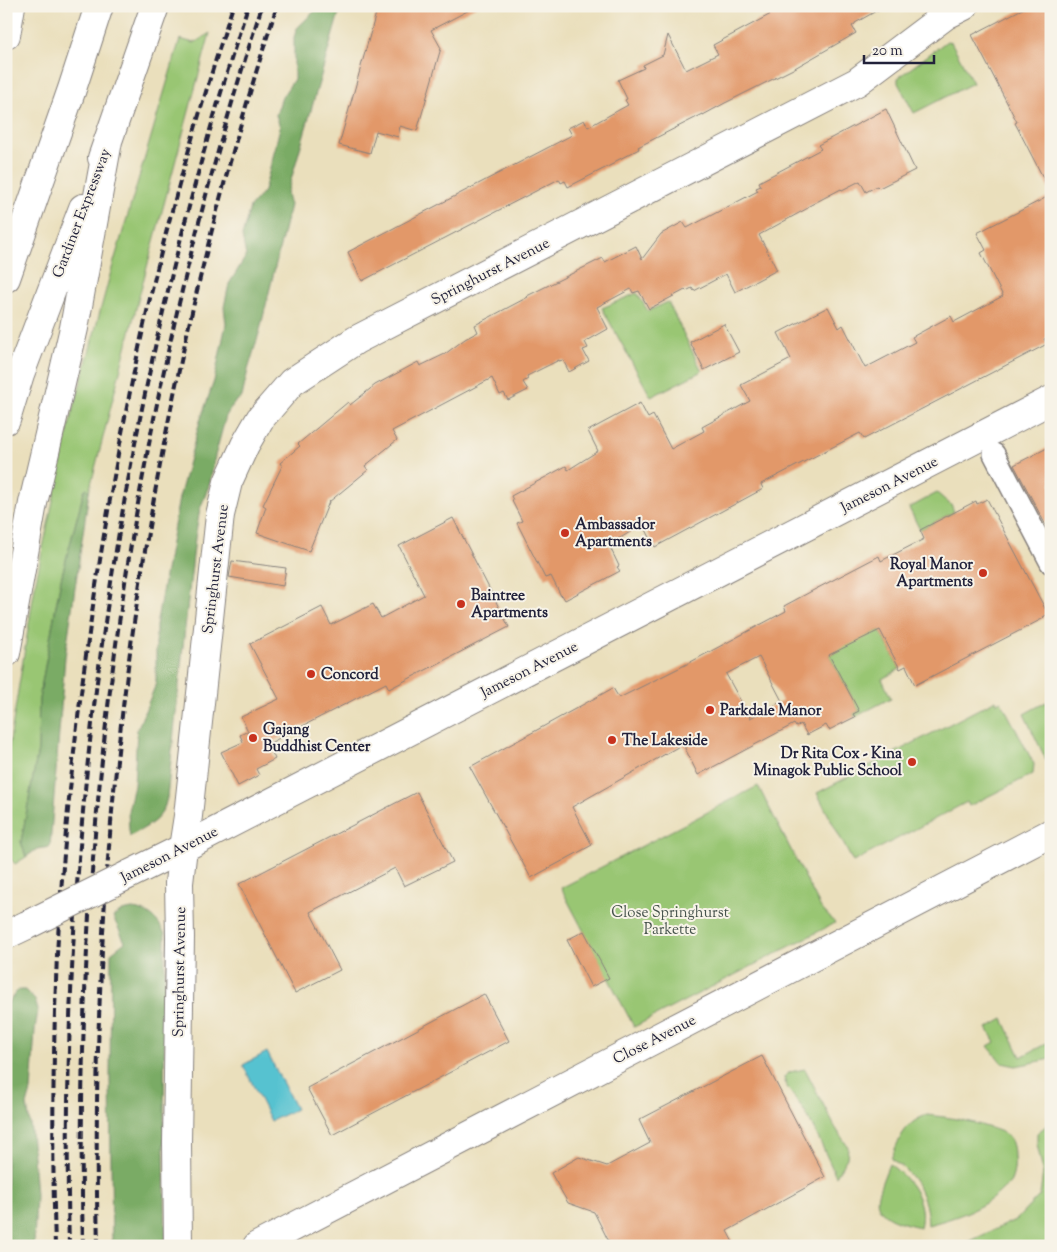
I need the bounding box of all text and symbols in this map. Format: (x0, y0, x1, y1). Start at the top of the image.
scale bar (864, 32, 934, 64)
text: 20 m (872, 41, 903, 62)
street label: Gardiner Expressway (48, 145, 117, 281)
street label: Springhurst Avenue (428, 233, 554, 311)
street label: Jameson Avenue (836, 452, 942, 519)
street label: Springhurst Avenue (198, 503, 235, 635)
place label: Ambassador Apartments (575, 515, 656, 553)
marker: Ambassador Apartments (559, 527, 571, 539)
place label: Royal Manor Apartments (890, 555, 973, 593)
marker: Royal Manor Apartments (977, 567, 989, 579)
place label: Baintree Apartments (471, 586, 548, 624)
marker: Baintree Apartments (455, 598, 467, 610)
street label: Jameson Avenue (476, 637, 582, 704)
place label: Concord (321, 665, 379, 686)
marker: Concord (305, 668, 317, 680)
place label: Parkdale Manor (720, 701, 822, 722)
marker: Parkdale Manor (704, 704, 716, 716)
place label: Gajang Buddhist Center (263, 720, 371, 758)
place label: The Lakeside (622, 731, 708, 752)
marker: Gajang Buddhist Center (247, 732, 259, 744)
marker: The Lakeside (606, 734, 618, 746)
place label: Dr Rita Cox - Kina Minagok Public School (754, 744, 903, 782)
marker: Dr Rita Cox - Kina Minagok Public School (906, 756, 918, 768)
street label: Jameson Avenue (116, 822, 222, 889)
park label: Close Springhurst Parkette (611, 903, 729, 941)
street label: Springhurst Avenue (169, 907, 192, 1037)
street label: Close Avenue (610, 1010, 700, 1070)

